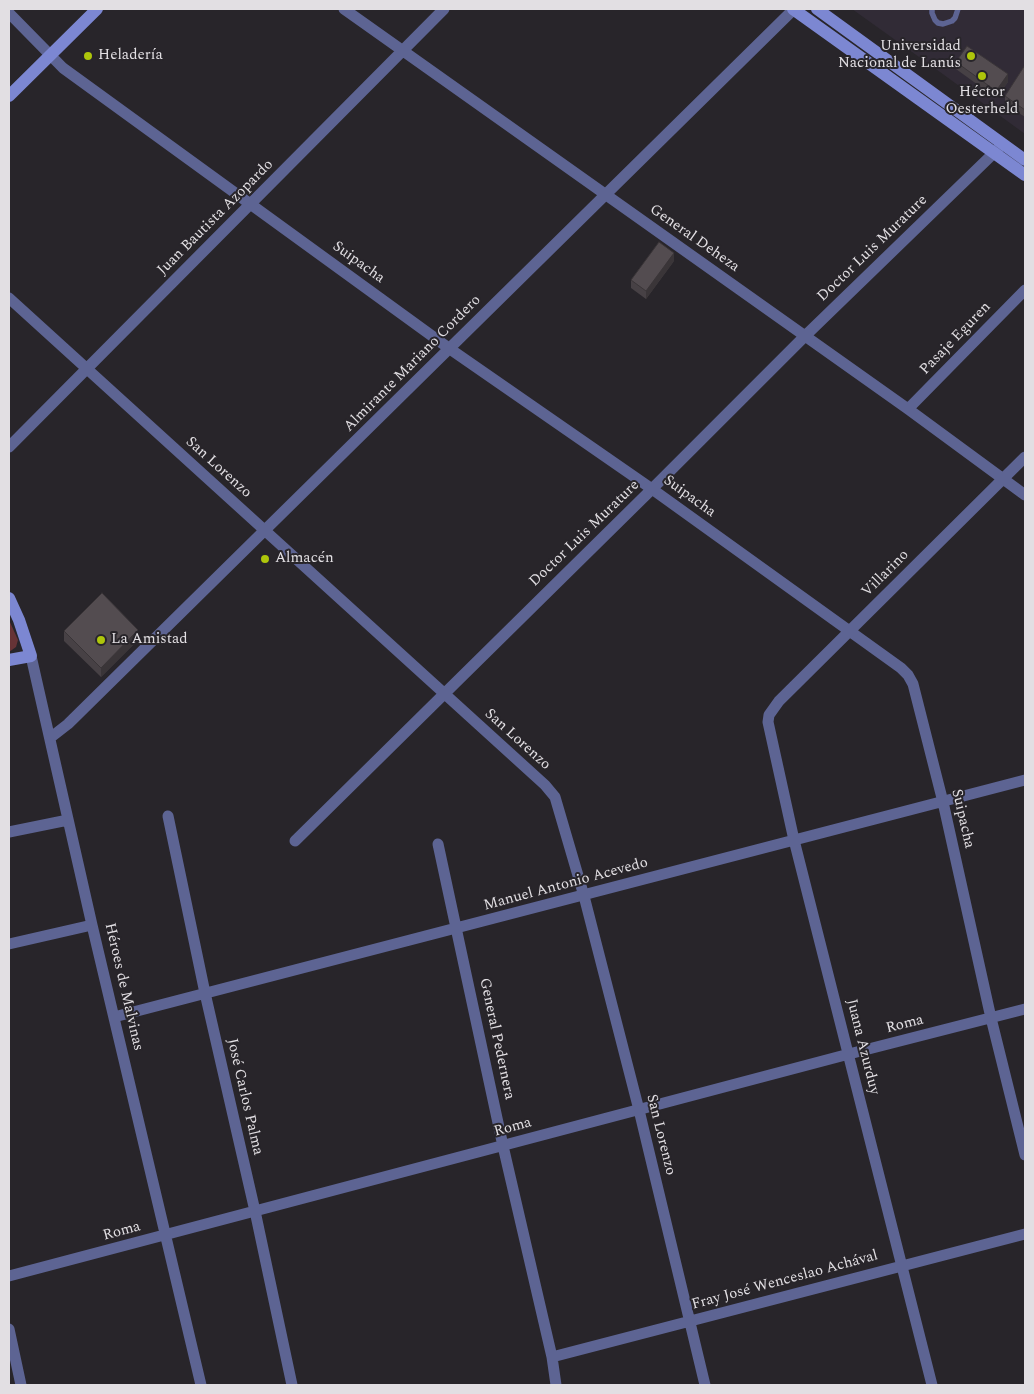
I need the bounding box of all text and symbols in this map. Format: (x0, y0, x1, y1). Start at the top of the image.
place label: Universidad Nacional de Lanús (838, 38, 961, 73)
place label: Heladería (98, 47, 163, 65)
marker: Heladería (82, 50, 94, 62)
marker: Universidad Nacional de Lanús (965, 50, 977, 62)
marker: Héctor Oesterheld (976, 70, 988, 82)
place label: Héctor Oesterheld (945, 84, 1019, 119)
street label: Juan Bautista Azopardo (154, 156, 278, 280)
street label: Doctor Luis Murature (814, 192, 932, 306)
street label: General Deheza (646, 201, 742, 277)
street label: Suipacha (328, 238, 388, 288)
street label: Almirante Mariano Cordero (341, 292, 485, 436)
street label: Pasaje Eguren (917, 299, 995, 379)
street label: San Lorenzo (181, 434, 255, 502)
street label: Suipacha (659, 472, 719, 522)
street label: Doctor Luis Murature (526, 477, 644, 591)
street label: Villarino (859, 547, 913, 601)
place label: Almacén (275, 550, 334, 568)
marker: Almacén (259, 553, 271, 565)
place label: La Amistad (111, 631, 188, 649)
marker: La Amistad (95, 634, 107, 646)
street label: San Lorenzo (480, 706, 554, 774)
street label: Suipacha (946, 788, 978, 850)
street label: Manuel Antonio Acevedo (482, 854, 650, 916)
street label: Héroes de Malvinas (100, 921, 146, 1053)
street label: General Pedernera (474, 977, 518, 1101)
street label: Juana Azurduy (841, 997, 883, 1097)
street label: Roma (884, 1012, 926, 1038)
street label: José Carlos Palma (222, 1037, 266, 1157)
street label: San Lorenzo (641, 1093, 679, 1177)
street label: Roma (492, 1114, 534, 1142)
street label: Roma (101, 1218, 143, 1246)
street label: Fray José Wenceslao Achával (690, 1247, 880, 1315)

